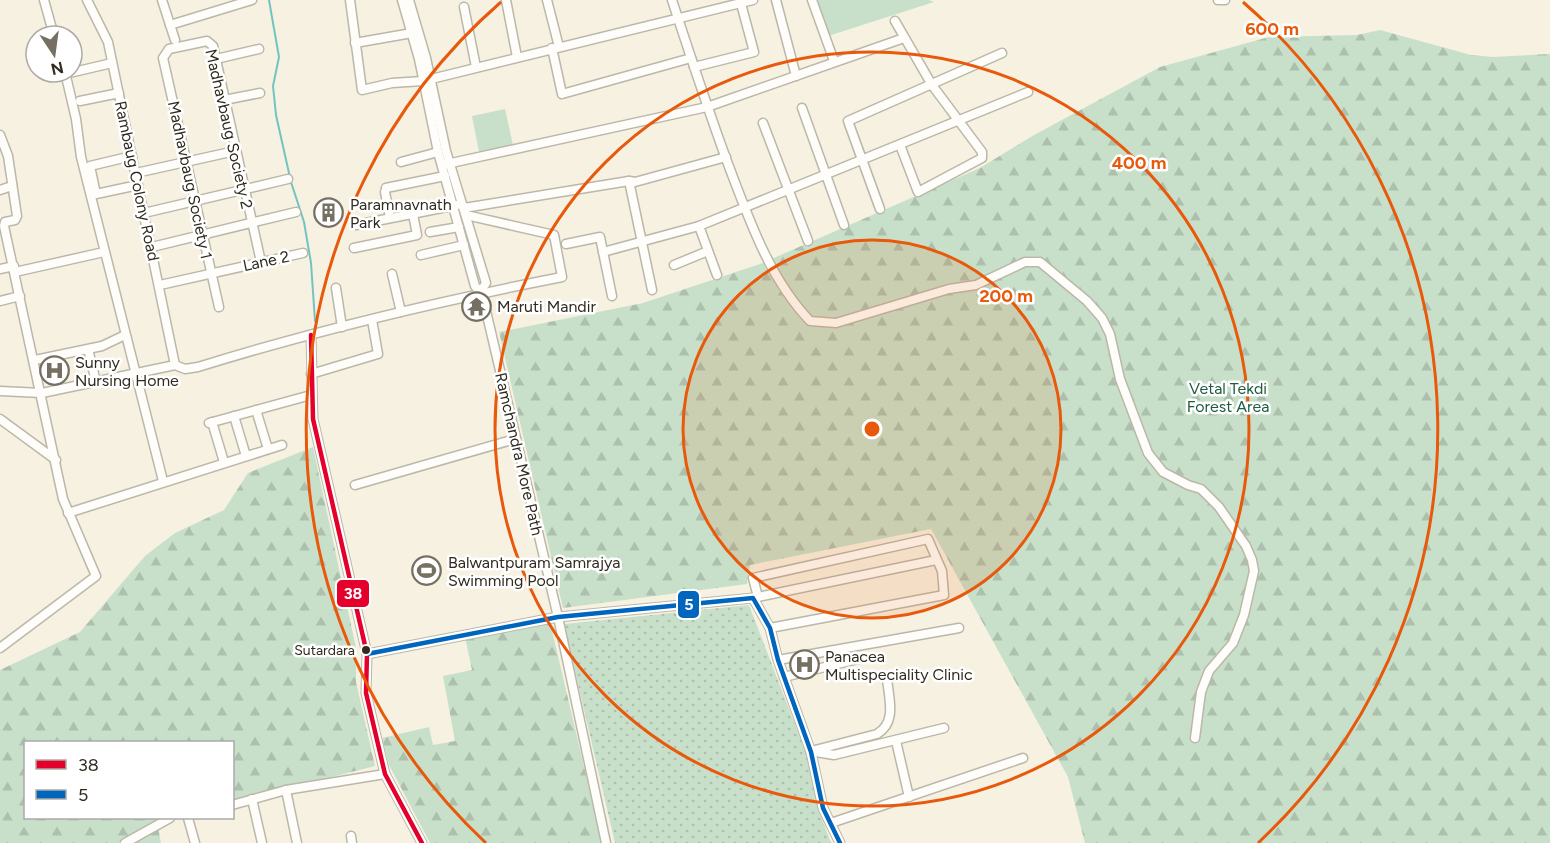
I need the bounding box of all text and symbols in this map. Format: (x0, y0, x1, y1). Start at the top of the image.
text: 600 m (1245, 18, 1299, 40)
north arrow (24, 24, 84, 84)
street label: Madhavbaug Society 2 (201, 47, 257, 211)
text: N (49, 57, 65, 79)
street label: Rambaug Colony Road (111, 99, 163, 263)
street label: Madhavbaug Society 1 (164, 99, 216, 261)
text: 400 m (1112, 152, 1166, 174)
place label: Paramnavnath Park (350, 195, 452, 232)
building icon: Paramnavnath Park (313, 197, 345, 229)
street label: Lane 2 (241, 247, 291, 275)
text: 200 m (979, 285, 1033, 307)
temple icon: Maruti Mandir (460, 290, 492, 322)
place label: Maruti Mandir (497, 297, 596, 316)
place label: Sunny Nursing Home (75, 353, 179, 390)
hospital icon: Sunny Nursing Home (38, 355, 70, 387)
street label: Ramchandra More Path (491, 371, 547, 537)
park label: Vetal Tekdi Forest Area (1187, 379, 1269, 416)
centre of rings (862, 419, 882, 439)
place label: Balwantpuram Samrajya Swimming Pool (448, 553, 620, 590)
sports icon: Balwantpuram Samrajya Swimming Pool (411, 555, 443, 587)
line badge: 38 (336, 579, 370, 608)
text: 38 (344, 584, 363, 603)
line badge: 5 (677, 590, 700, 619)
text: 5 (684, 595, 694, 614)
place label: Sutardara (294, 642, 355, 659)
marker: Sutardara (360, 644, 372, 656)
place label: Panacea Multispeciality Clinic (825, 647, 973, 684)
hospital icon: Panacea Multispeciality Clinic (788, 649, 820, 681)
legend (24, 741, 234, 819)
text: 38 (78, 754, 99, 776)
text: 5 (78, 784, 88, 806)

